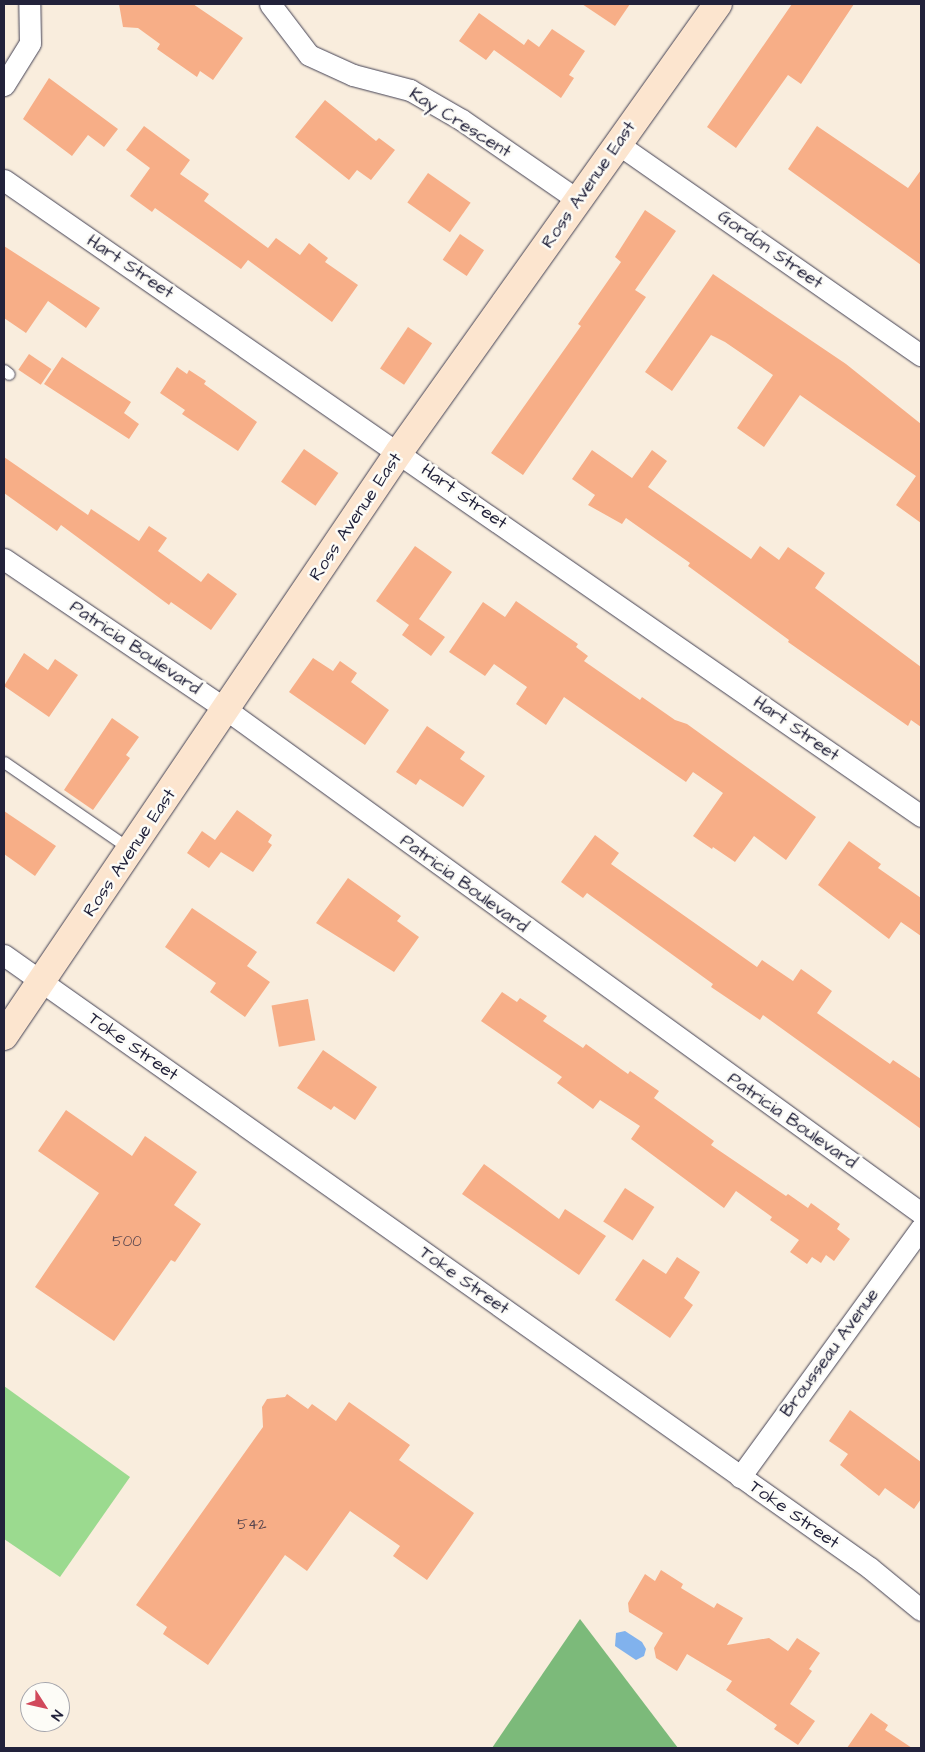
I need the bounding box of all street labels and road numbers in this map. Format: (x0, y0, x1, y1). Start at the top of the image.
street label: Kay Crescent (405, 83, 515, 163)
street label: Ross Avenue East (537, 117, 641, 253)
street label: Gordon Street (713, 206, 827, 294)
street label: Hart Street (83, 230, 177, 304)
street label: Ross Avenue East (305, 449, 407, 585)
street label: Hart Street (417, 459, 511, 535)
street label: Patricia Boulevard (65, 596, 205, 700)
street label: Hart Street (749, 691, 843, 767)
street label: Ross Avenue East (79, 785, 181, 921)
street label: Patricia Boulevard (396, 830, 532, 938)
street label: Toke Street (84, 1008, 182, 1086)
street label: Patricia Boulevard (723, 1068, 861, 1174)
street label: Toke Street (415, 1242, 513, 1320)
street label: Brousseau Avenue (776, 1284, 884, 1422)
street label: Toke Street (745, 1476, 843, 1554)

